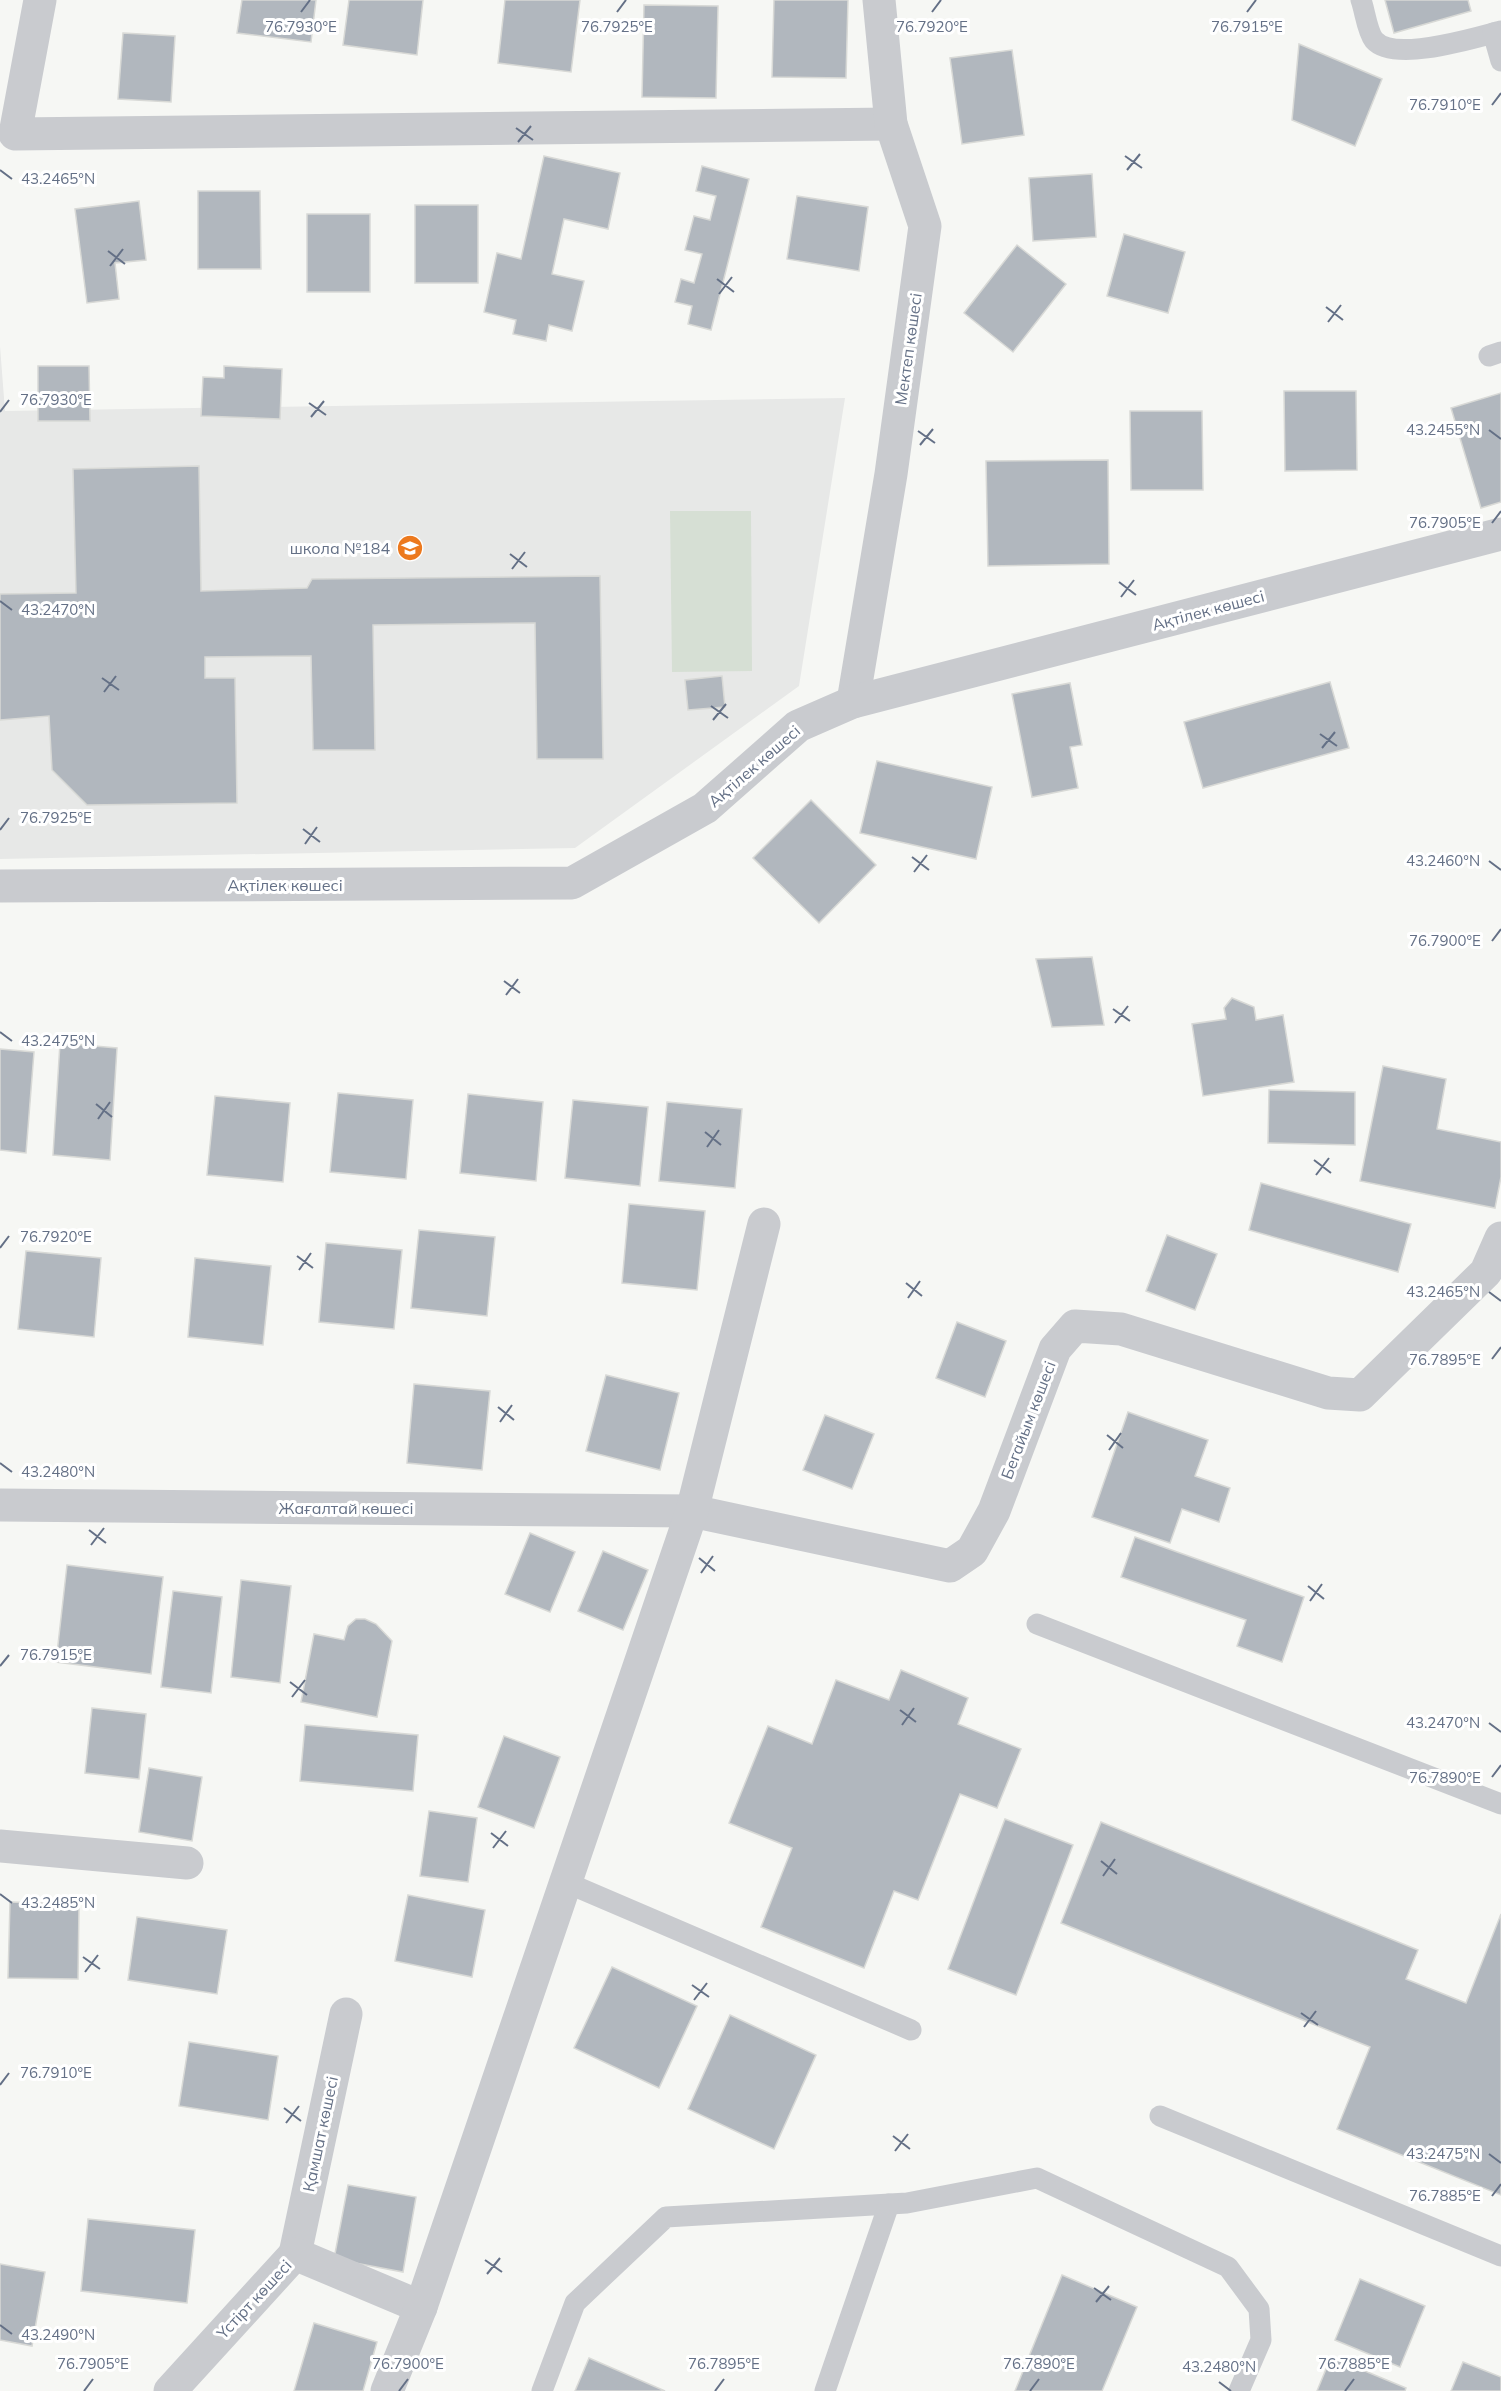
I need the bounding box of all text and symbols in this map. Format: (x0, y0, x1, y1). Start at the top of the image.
text: 76.7930°E (265, 17, 337, 36)
text: 76.7925°E (581, 17, 653, 36)
text: 76.7920°E (896, 17, 968, 36)
text: 76.7915°E (1211, 17, 1283, 36)
text: 76.7910°E (1409, 95, 1481, 114)
text: 43.2465°N (21, 169, 95, 188)
street label: Мектеп көшесі (890, 292, 926, 406)
text: 76.7930°E (20, 390, 92, 409)
text: 43.2455°N (1406, 420, 1480, 439)
text: 76.7905°E (1409, 513, 1481, 532)
school or university icon: школа №184 (395, 533, 425, 563)
place label: школа №184 (290, 538, 390, 558)
street label: Ақтілек көшесі (1150, 585, 1266, 635)
text: 43.2470°N (21, 600, 95, 619)
street label: Ақтілек көшесі (704, 721, 804, 811)
text: 76.7925°E (20, 808, 92, 827)
text: 43.2460°N (1406, 851, 1480, 870)
street label: Ақтілек көшесі (227, 875, 343, 895)
text: 76.7900°E (1409, 931, 1481, 950)
text: 43.2475°N (21, 1031, 95, 1050)
text: 76.7920°E (20, 1227, 92, 1246)
text: 43.2465°N (1406, 1282, 1480, 1301)
text: 76.7895°E (1409, 1350, 1481, 1369)
street label: Бегайым көшесі (996, 1358, 1060, 1482)
text: 43.2480°N (21, 1462, 95, 1481)
street label: Жағалтай көшесі (279, 1498, 413, 1518)
text: 76.7915°E (20, 1645, 92, 1664)
text: 43.2470°N (1406, 1713, 1480, 1732)
text: 76.7890°E (1409, 1768, 1481, 1787)
text: 43.2485°N (21, 1893, 95, 1912)
text: 76.7910°E (20, 2063, 92, 2082)
street label: Қамшат көшесі (298, 2074, 342, 2194)
text: 43.2475°N (1406, 2144, 1480, 2163)
text: 76.7885°E (1409, 2186, 1481, 2205)
street label: Үстірт көшесі (212, 2255, 296, 2343)
text: 43.2490°N (21, 2325, 95, 2344)
text: 76.7905°E (57, 2354, 129, 2373)
text: 76.7900°E (372, 2354, 444, 2373)
text: 76.7895°E (688, 2354, 760, 2373)
text: 76.7890°E (1003, 2354, 1075, 2373)
text: 76.7885°E (1318, 2354, 1390, 2373)
text: 43.2480°N (1182, 2357, 1256, 2376)

